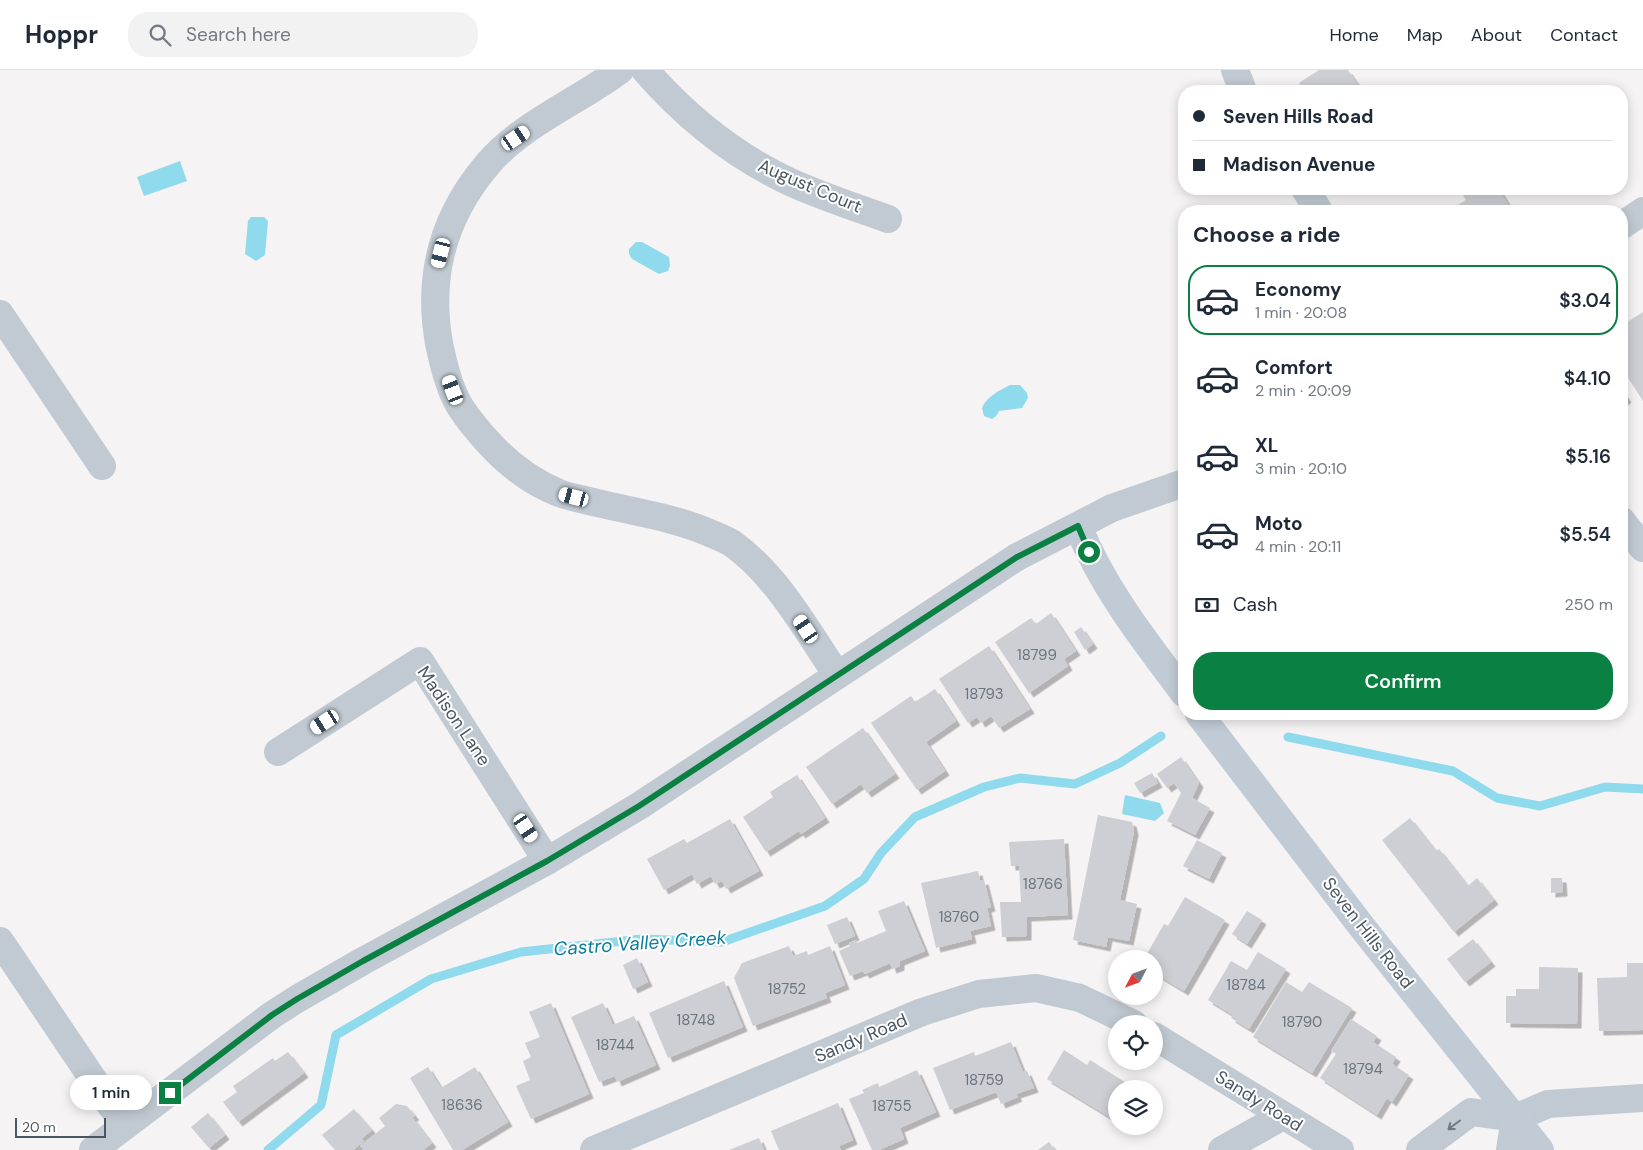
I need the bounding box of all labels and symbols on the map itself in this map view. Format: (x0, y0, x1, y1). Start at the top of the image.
car (499, 123, 532, 153)
street label: August Court (754, 153, 866, 219)
car (430, 237, 451, 269)
car (440, 373, 465, 407)
car (557, 486, 590, 508)
route start (1078, 541, 1100, 563)
car (791, 612, 820, 646)
house number: 18799 (1017, 645, 1057, 665)
street label: Madison Lane (412, 662, 496, 770)
house number: 18793 (964, 684, 1004, 704)
car (308, 708, 341, 736)
car (511, 811, 540, 845)
street label: Seven Hills Road (1317, 872, 1419, 994)
house number: 18766 (1023, 874, 1063, 894)
house number: 18760 (939, 907, 979, 927)
water label: Castro Valley Creek (553, 924, 727, 962)
north arrow (1108, 950, 1162, 1005)
house number: 18784 (1226, 975, 1266, 995)
house number: 18752 (768, 979, 806, 999)
street label: Sandy Road (811, 1008, 911, 1068)
house number: 18748 (677, 1010, 715, 1030)
house number: 18790 (1282, 1012, 1322, 1032)
house number: 18744 (596, 1035, 634, 1055)
house number: 18794 (1343, 1059, 1383, 1079)
street label: Sandy Road (1211, 1065, 1307, 1137)
house number: 18759 (964, 1070, 1004, 1090)
callout: 1 min (70, 1076, 152, 1110)
route end (159, 1082, 181, 1104)
house number: 18636 (441, 1095, 483, 1115)
house number: 18755 (872, 1096, 912, 1116)
scale bar (15, 1115, 106, 1138)
one-way arrow (1448, 1119, 1461, 1130)

